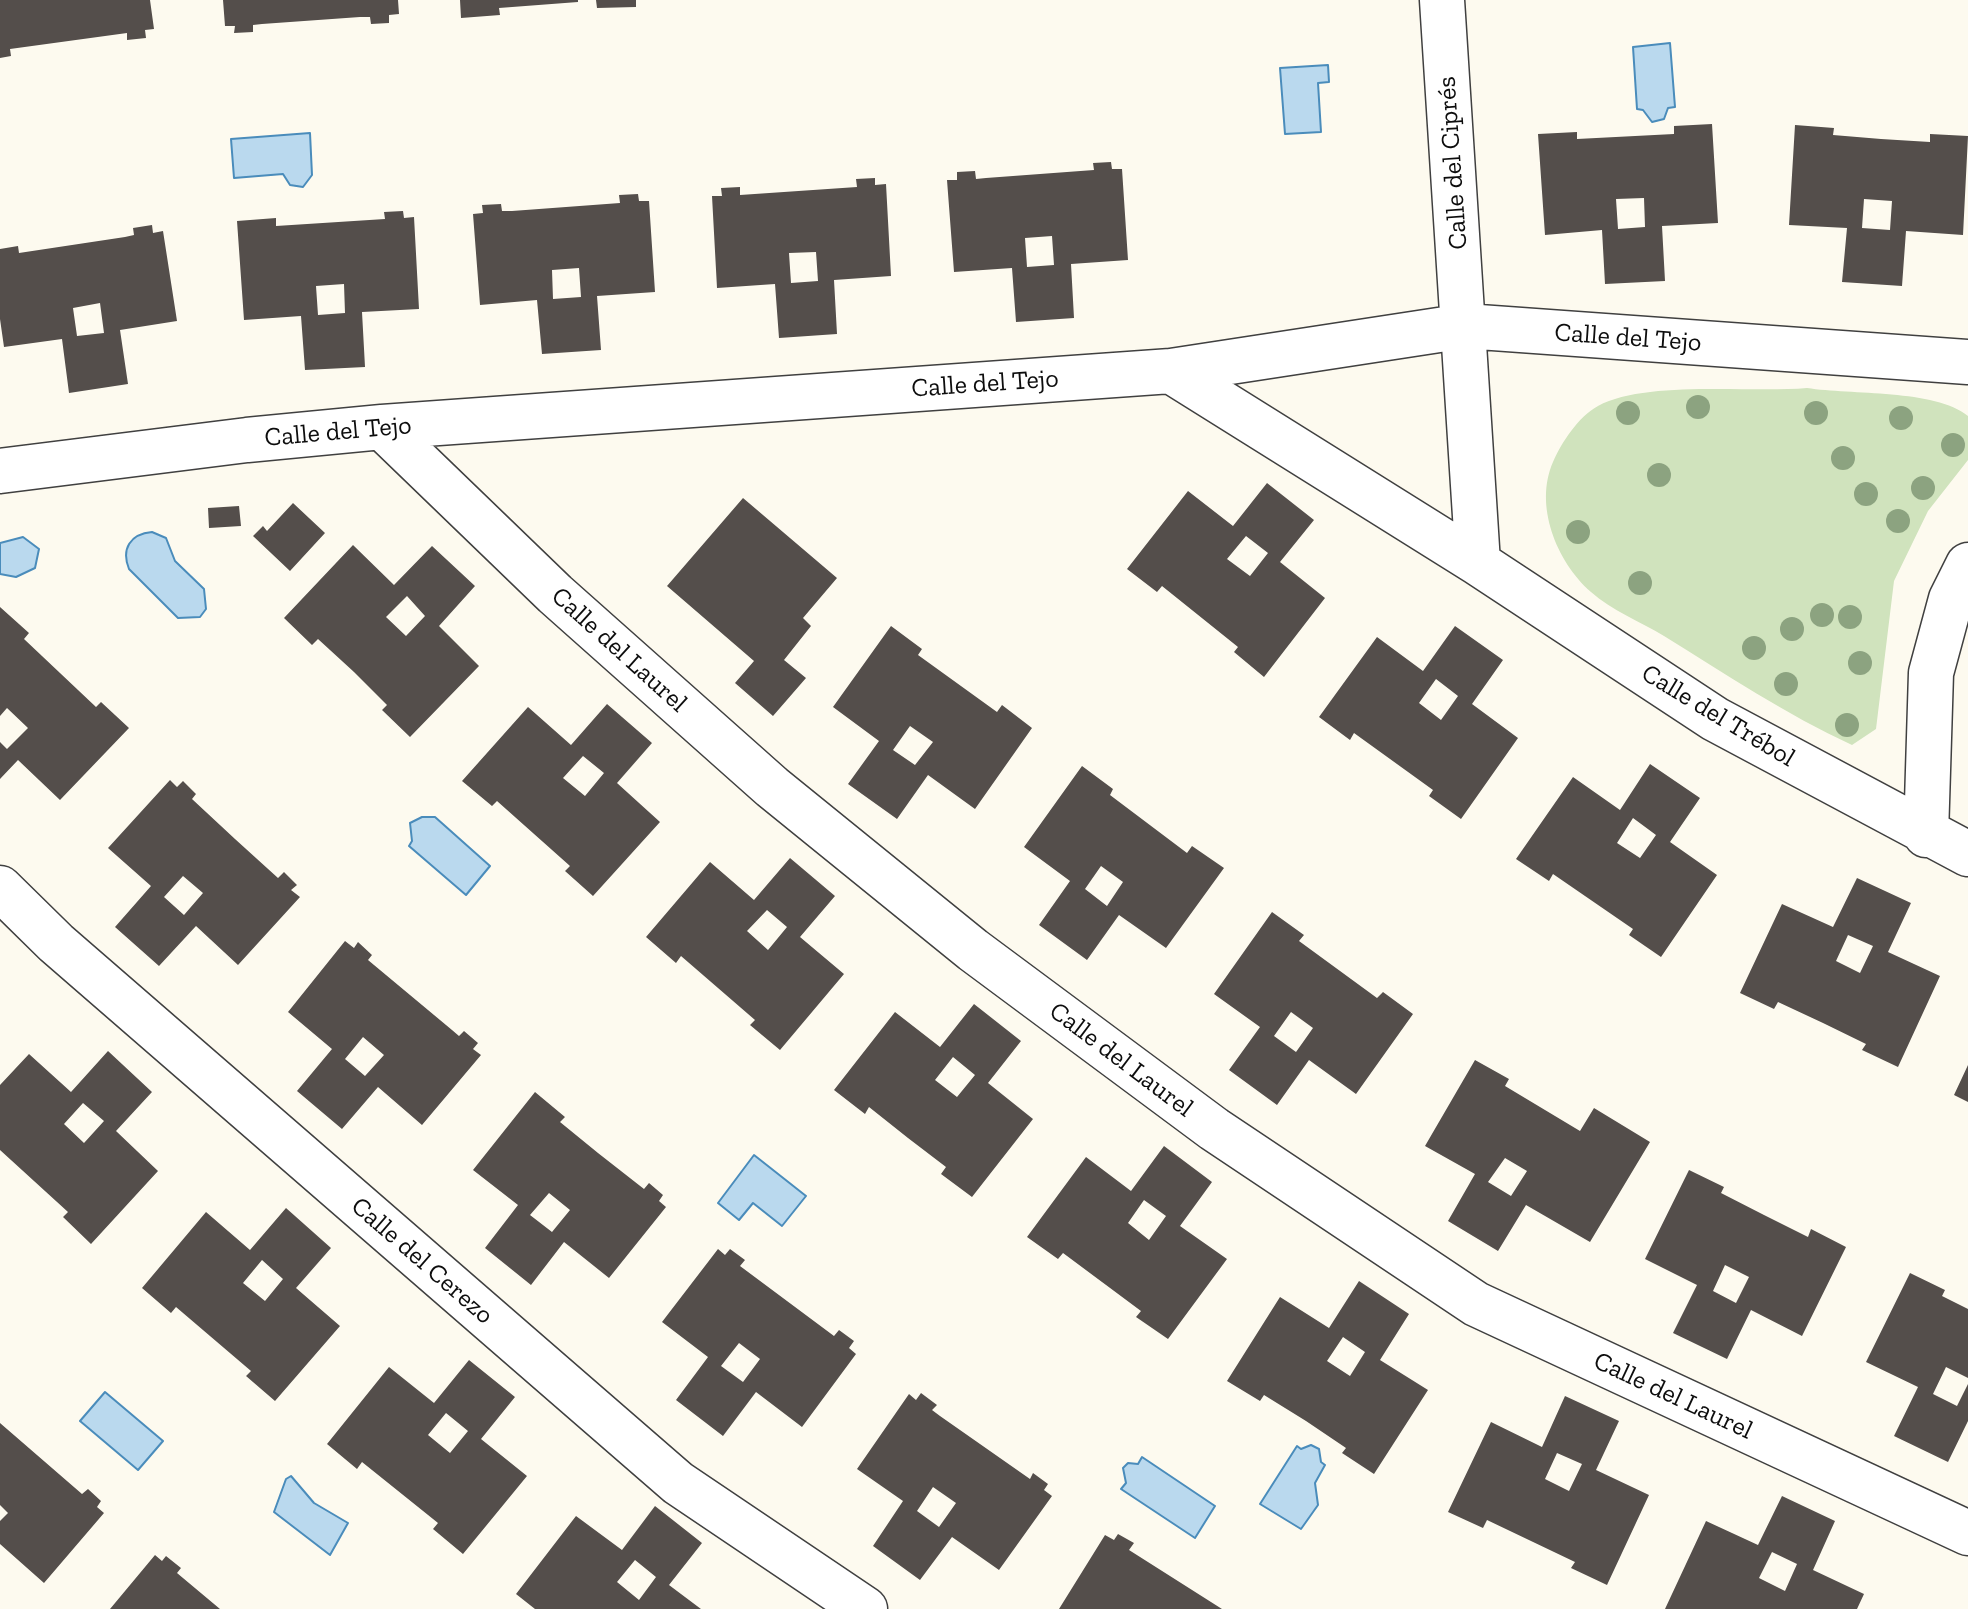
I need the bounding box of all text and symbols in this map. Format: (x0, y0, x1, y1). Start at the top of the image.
street label: Calle del Ciprés (1431, 75, 1475, 251)
street label: Calle del Tejo (1553, 317, 1703, 359)
street label: Calle del Tejo (910, 363, 1060, 405)
street label: Calle del Tejo (263, 410, 413, 454)
street label: Calle del Laurel (545, 581, 693, 719)
street label: Calle del Trébol (1636, 658, 1800, 774)
street label: Calle del Laurel (1043, 996, 1199, 1124)
street label: Calle del Cerezo (345, 1191, 499, 1331)
street label: Calle del Laurel (1588, 1346, 1758, 1446)

